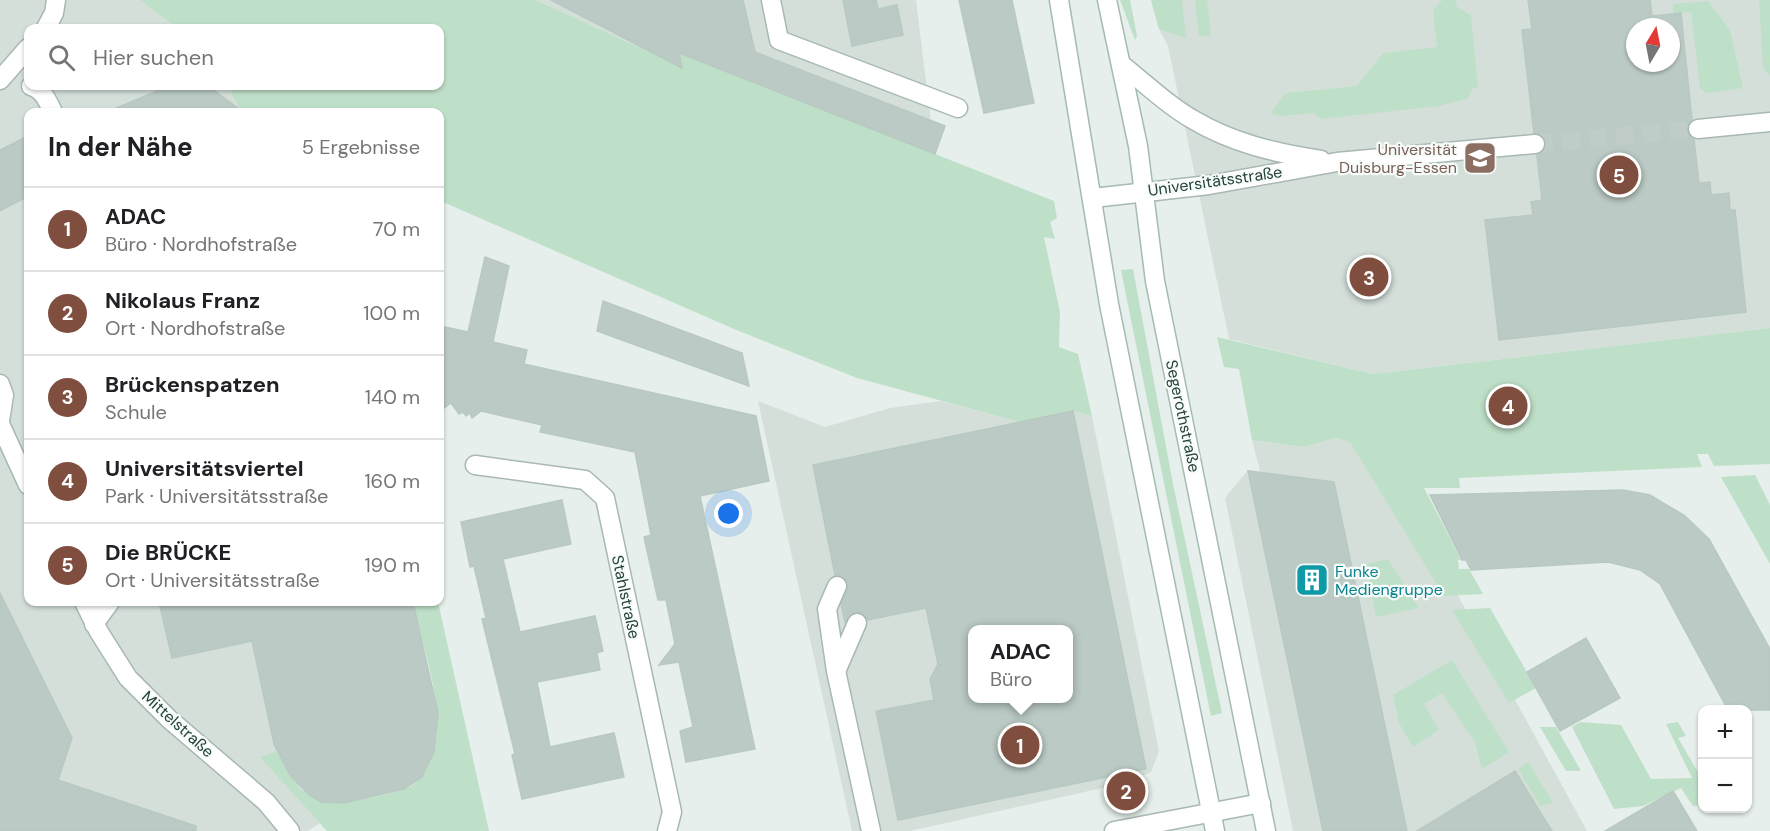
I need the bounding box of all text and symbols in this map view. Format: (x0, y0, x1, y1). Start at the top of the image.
north arrow (1626, 18, 1680, 72)
search box (24, 24, 444, 90)
icon: search (45, 41, 78, 74)
text: Hier suchen (93, 43, 214, 72)
text: In der Nähe (48, 130, 193, 164)
text: 5 Ergebnisse (302, 134, 420, 160)
place label: Universität Duisburg-Essen (1339, 139, 1457, 178)
school or university icon: Universität Duisburg-Essen (1462, 140, 1498, 176)
pin: 5 (1600, 152, 1638, 198)
street label: Universitätsstraße (1146, 161, 1284, 201)
text: ADAC (105, 202, 166, 231)
text: 1 (64, 216, 71, 242)
text: 70 m (373, 216, 420, 242)
text: Büro · Nordhofstraße (105, 231, 297, 257)
pin: 3 (1350, 254, 1388, 300)
text: Nikolaus Franz (105, 286, 260, 315)
text: 2 (62, 300, 73, 326)
text: 100 m (363, 300, 420, 326)
text: Ort · Nordhofstraße (105, 315, 285, 341)
street label: Segerothstraße (1161, 358, 1205, 474)
text: Brückenspatzen (105, 370, 280, 399)
text: 3 (61, 384, 74, 410)
text: 140 m (365, 384, 420, 410)
pin: 4 (1488, 384, 1528, 428)
text: Schule (105, 399, 167, 425)
text: Universitätsviertel (105, 454, 304, 483)
text: 4 (61, 468, 74, 494)
text: 160 m (364, 468, 420, 494)
text: Park · Universitätsstraße (105, 483, 328, 509)
your location (714, 499, 743, 528)
text: Die BRÜCKE (105, 538, 231, 567)
text: 5 (61, 552, 74, 578)
text: 190 m (364, 552, 420, 578)
street label: Stahlstraße (607, 553, 645, 641)
place label: Funke Mediengruppe (1335, 561, 1443, 600)
building icon: Funke Mediengruppe (1294, 562, 1330, 598)
text: Ort · Universitätsstraße (105, 567, 320, 593)
popup (968, 625, 1073, 703)
text: ADAC (990, 637, 1051, 666)
text: Büro (990, 666, 1032, 692)
street label: Mittelstraße (137, 686, 219, 762)
map controls (1698, 705, 1752, 813)
button: + (1698, 705, 1752, 759)
pin: 1 (1000, 722, 1040, 768)
button: − (1698, 759, 1752, 813)
pin: 2 (1106, 768, 1146, 814)

